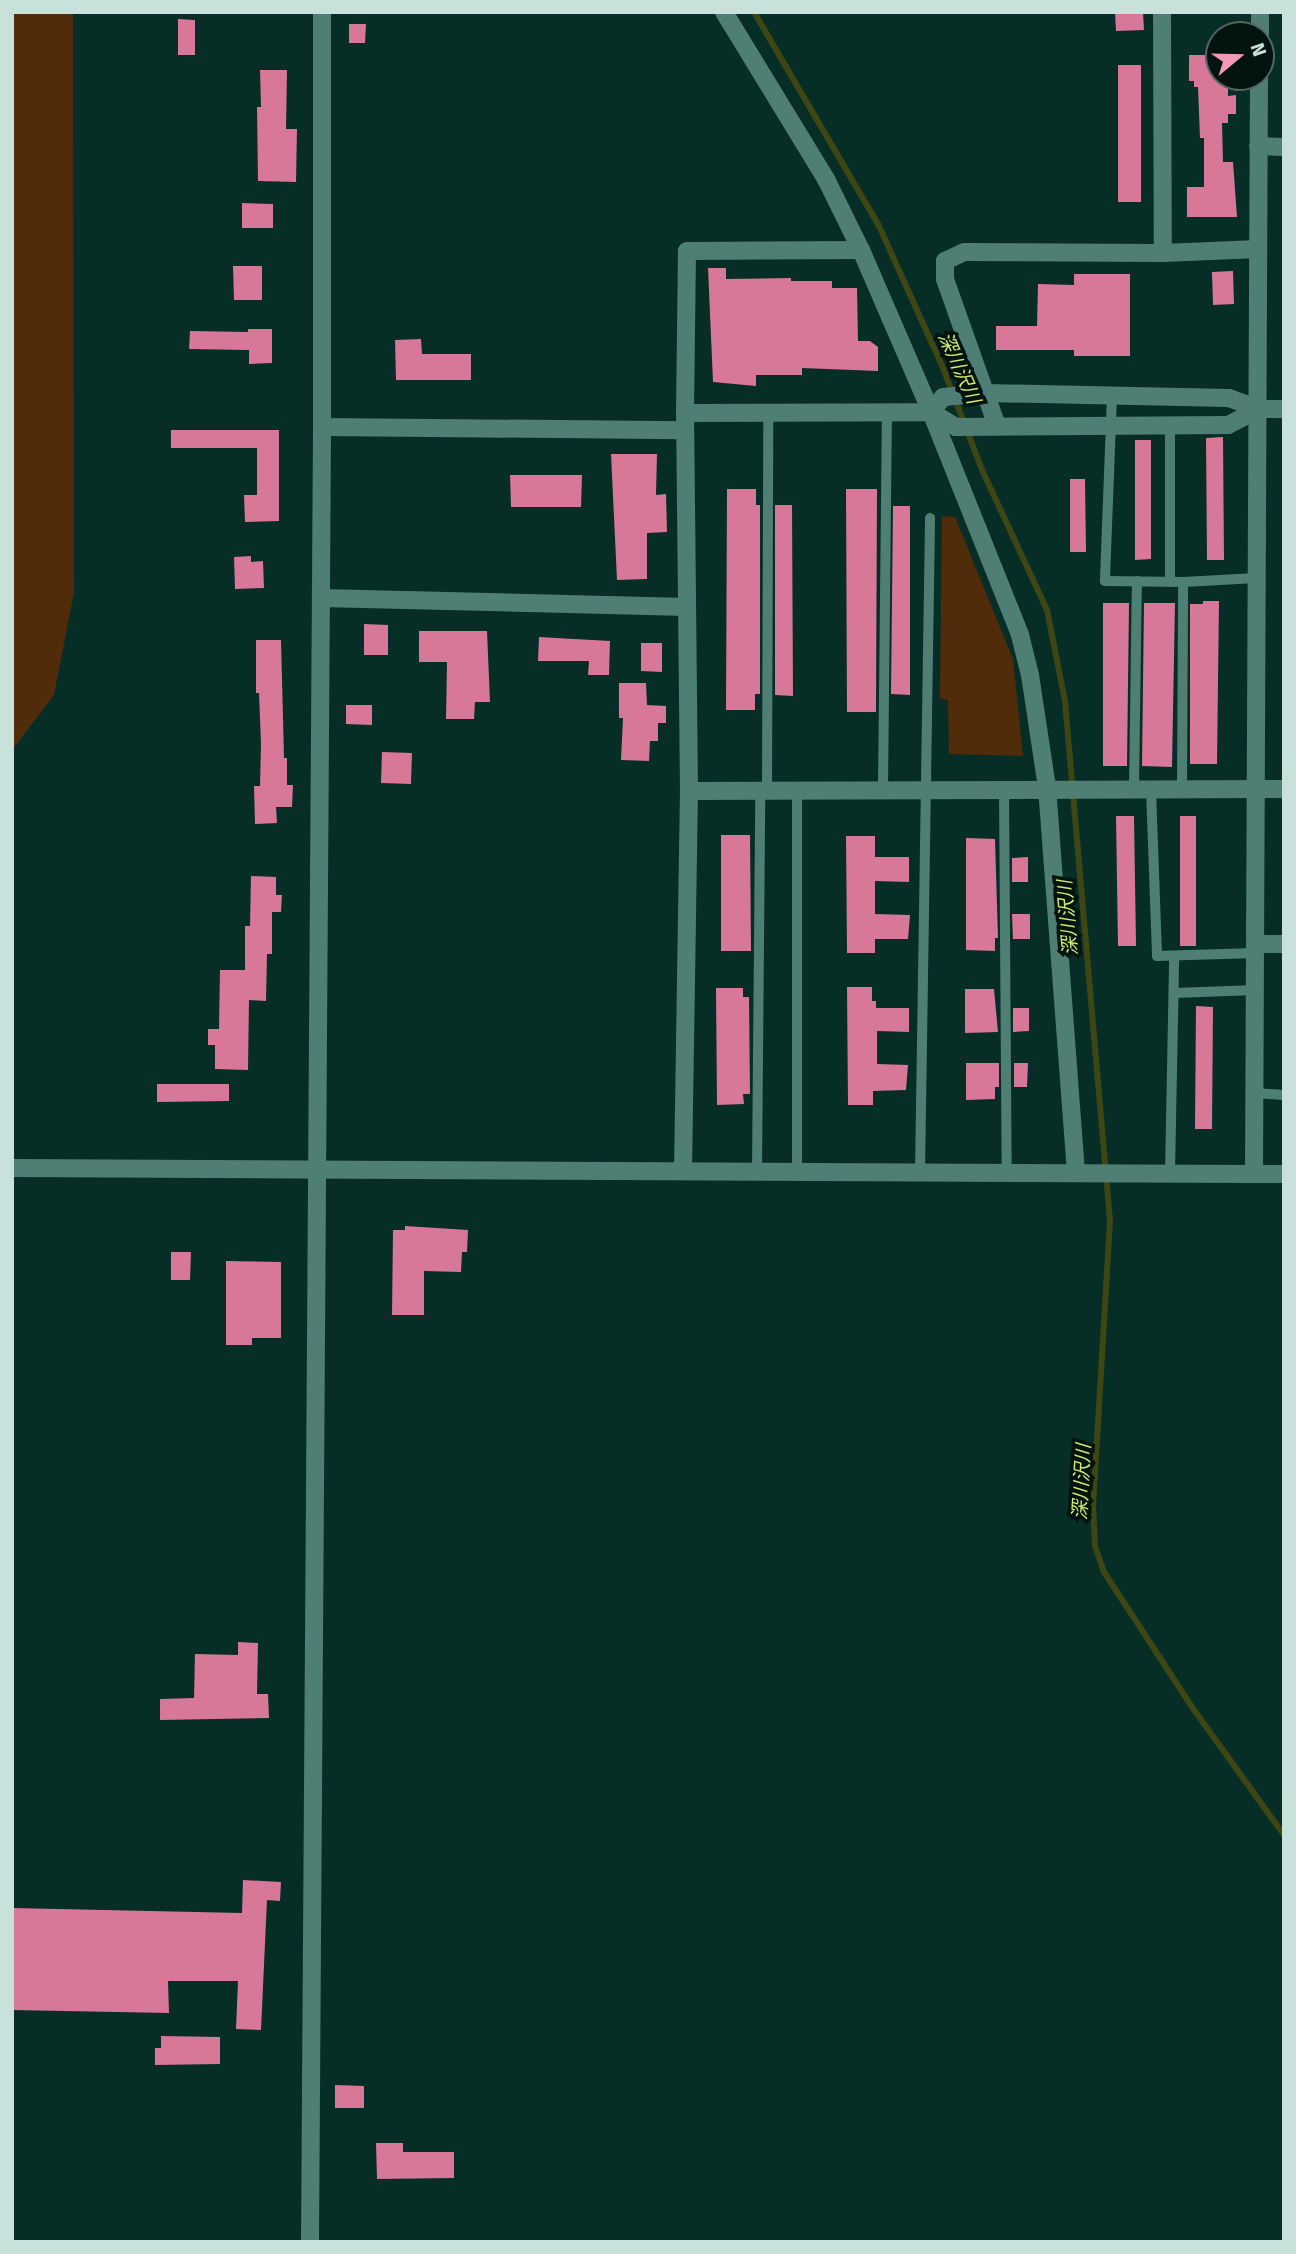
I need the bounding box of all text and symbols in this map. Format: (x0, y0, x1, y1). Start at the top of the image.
north arrow (1205, 21, 1275, 91)
text: N (1246, 40, 1271, 59)
water label: 深川沢川 (933, 329, 985, 407)
water label: 深川沢川 (1053, 879, 1083, 957)
water label: 深川沢川 (1069, 1443, 1095, 1521)

